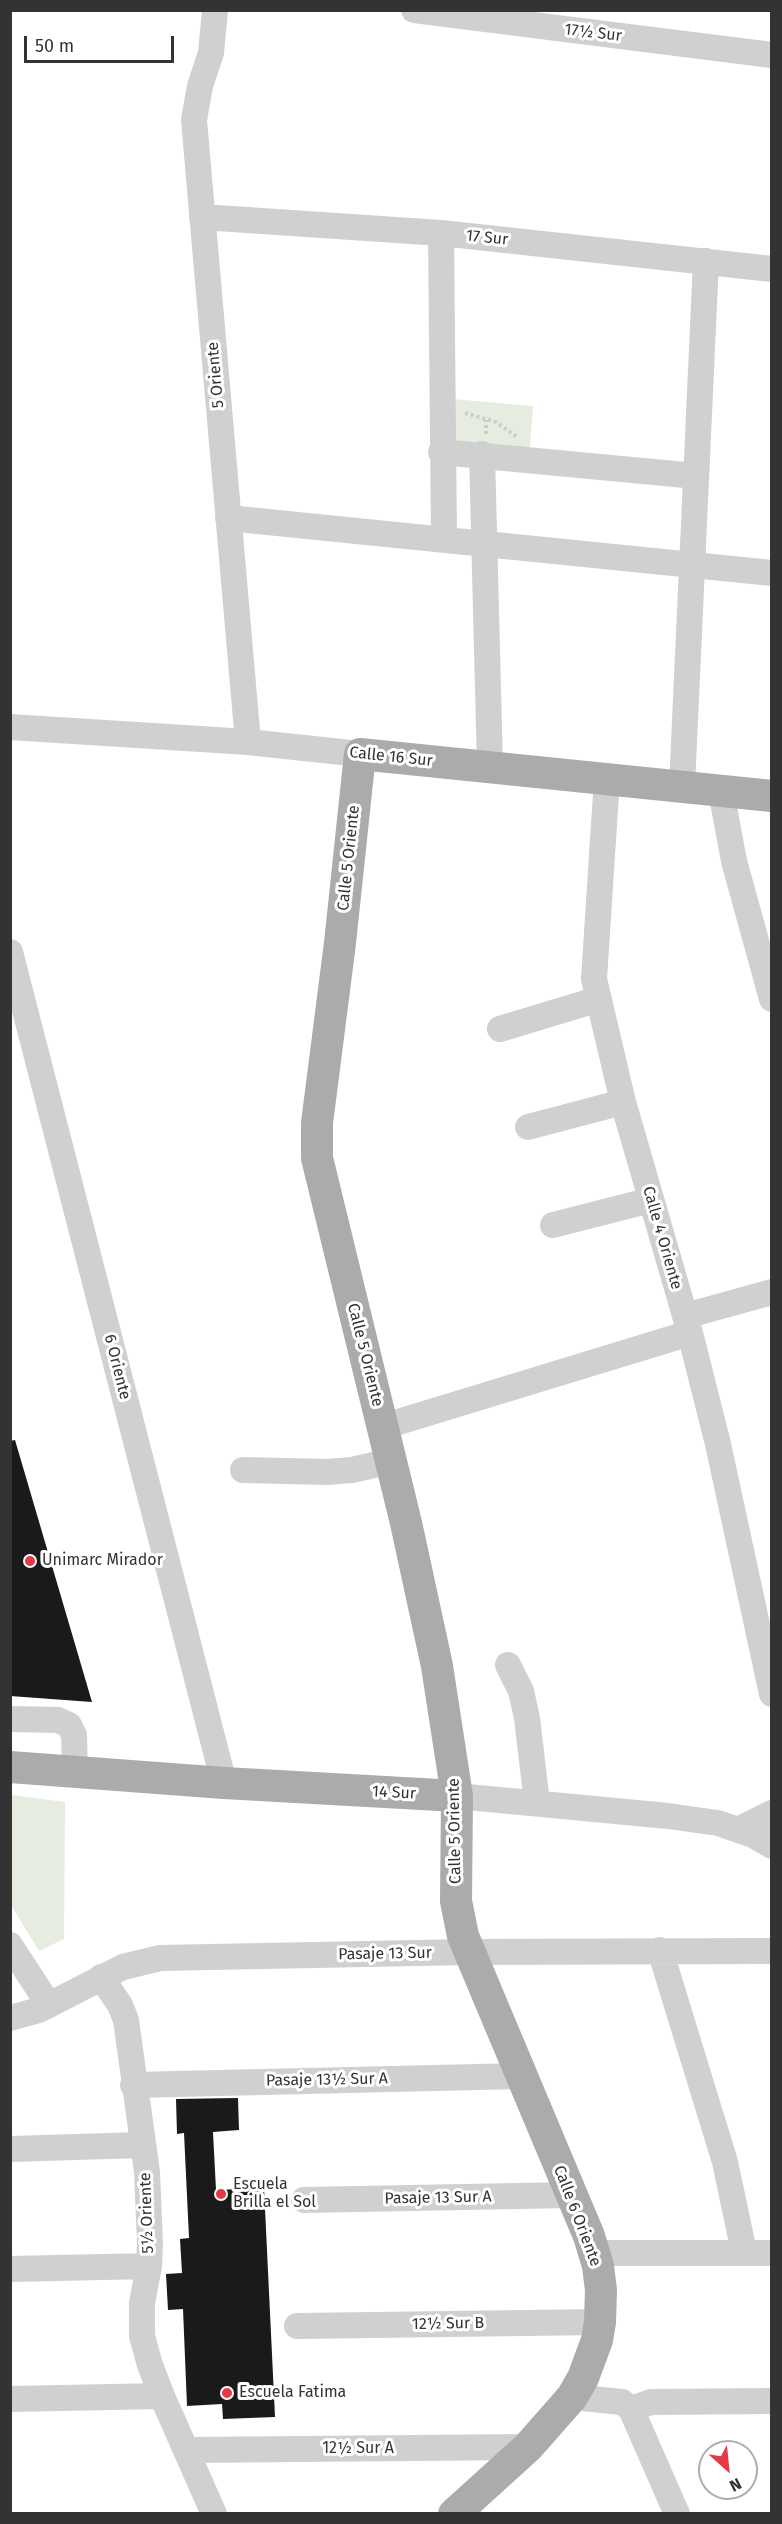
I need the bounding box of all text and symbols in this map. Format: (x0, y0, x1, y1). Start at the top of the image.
street label: 17½ Sur (563, 20, 623, 46)
scale bar (27, 24, 177, 62)
text: 50 m (35, 35, 74, 57)
street label: 17 Sur (465, 226, 509, 250)
street label: 5 Oriente (204, 341, 228, 409)
street label: Calle 16 Sur (348, 743, 434, 771)
street label: Calle 5 Oriente (334, 804, 364, 912)
street label: Calle 4 Oriente (638, 1184, 686, 1292)
street label: Calle 5 Oriente (343, 1301, 387, 1409)
street label: 6 Oriente (100, 1332, 134, 1402)
place label: Unimarc Mirador (42, 1551, 163, 1571)
marker: Unimarc Mirador (23, 1554, 37, 1568)
street label: Calle 5 Oriente (444, 1778, 466, 1884)
street label: 14 Sur (372, 1782, 416, 1804)
street label: Pasaje 13 Sur (338, 1944, 432, 1964)
street label: Pasaje 13½ Sur A (266, 2069, 388, 2091)
street label: Calle 6 Oriente (549, 2163, 605, 2269)
street label: 5½ Oriente (136, 2172, 158, 2254)
place label: Escuela Brilla el Sol (233, 2175, 316, 2213)
marker: Escuela Brilla el Sol (214, 2187, 228, 2201)
street label: Pasaje 13 Sur A (384, 2187, 492, 2209)
street label: 12½ Sur B (412, 2314, 484, 2334)
place label: Escuela Fatima (239, 2383, 346, 2403)
marker: Escuela Fatima (220, 2386, 234, 2400)
street label: 12½ Sur A (322, 2439, 394, 2459)
north arrow (698, 2440, 758, 2500)
text: N (726, 2474, 745, 2496)

